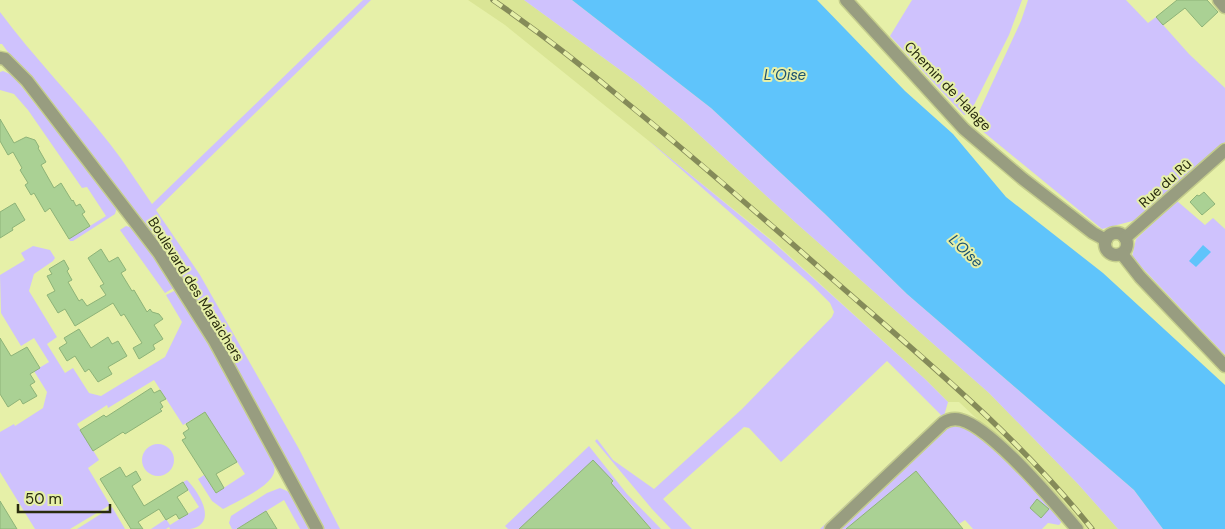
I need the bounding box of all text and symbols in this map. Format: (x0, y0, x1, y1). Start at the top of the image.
street label: Chemin de Halage (901, 37, 995, 135)
water label: L’Oise (764, 65, 807, 85)
street label: Rue du Rû (1135, 155, 1195, 211)
street label: Boulevard des Maraichers (144, 213, 248, 365)
water label: L'Oise (945, 230, 988, 272)
scale bar (18, 482, 110, 514)
text: 50 m (25, 489, 62, 509)

